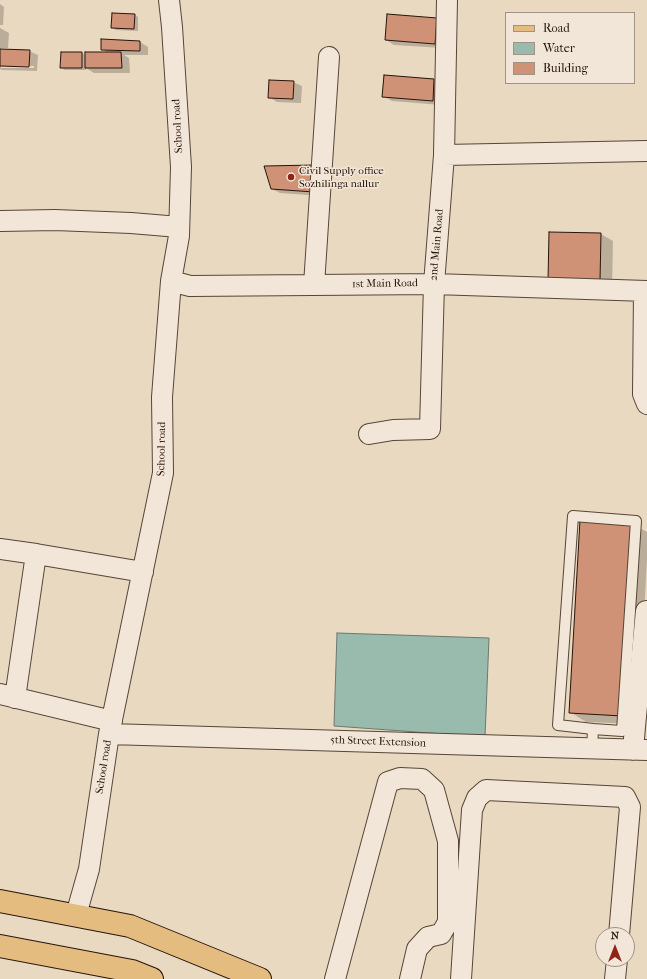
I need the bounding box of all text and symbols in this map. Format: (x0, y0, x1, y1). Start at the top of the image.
legend (505, 12, 635, 84)
text: Road (543, 21, 570, 35)
text: Water (543, 41, 575, 55)
text: Building (543, 61, 588, 75)
street label: School road (170, 99, 186, 153)
place label: Civil Supply office Sozhilinga nallur (299, 164, 384, 190)
marker: Civil Supply office Sozhilinga nallur (286, 172, 296, 182)
street label: 2nd Main Road (427, 209, 447, 281)
street label: 1st Main Road (352, 277, 418, 291)
street label: School road (155, 422, 169, 476)
street label: 5th Street Extension (330, 734, 426, 750)
street label: School road (93, 739, 115, 795)
north arrow (595, 927, 635, 967)
text: N (611, 929, 619, 942)

